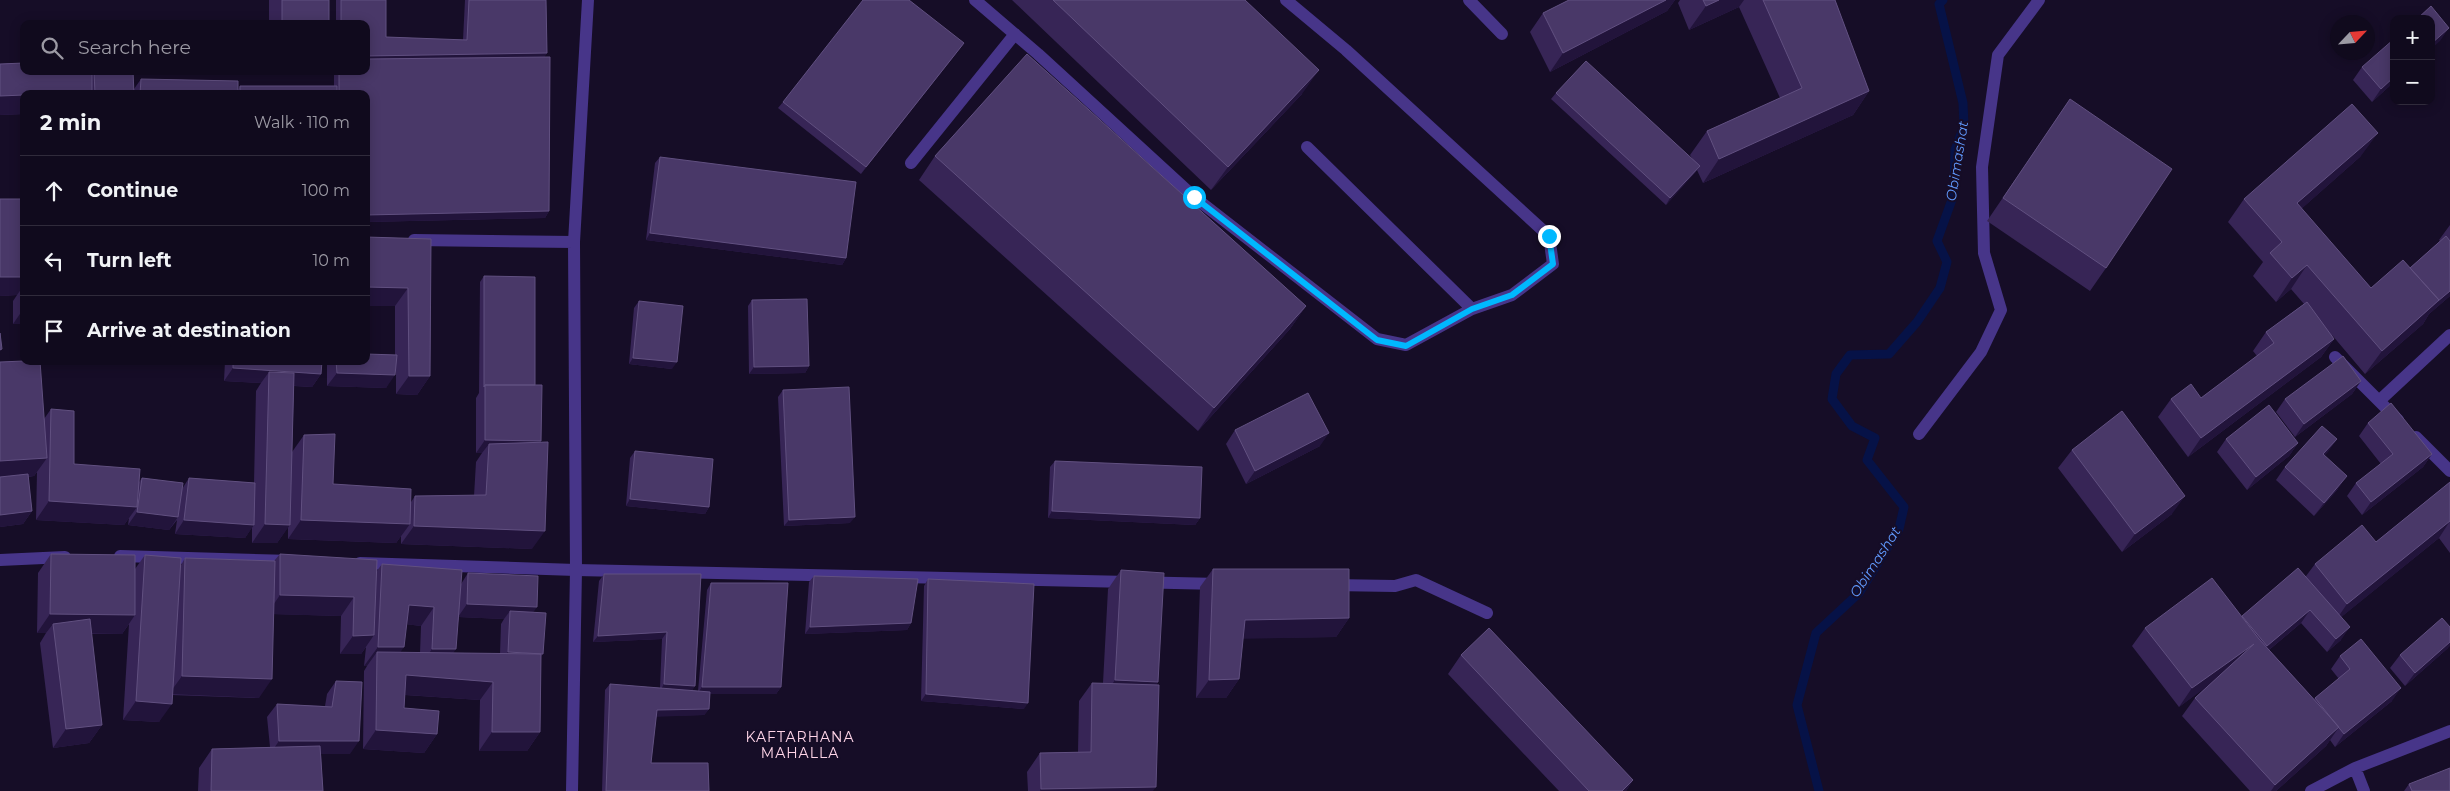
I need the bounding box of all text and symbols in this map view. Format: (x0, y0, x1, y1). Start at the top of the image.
north arrow (2330, 15, 2375, 60)
map controls (2390, 15, 2435, 105)
button: + (2390, 15, 2435, 60)
search box (20, 20, 370, 75)
icon: search (38, 34, 66, 62)
text: Search here (78, 36, 191, 59)
button: − (2390, 60, 2435, 105)
text: 2 min (40, 110, 101, 135)
text: Walk · 110 m (254, 113, 350, 132)
water label: Obimashat (1942, 119, 1972, 202)
icon: ahead (40, 177, 68, 205)
text: Continue (87, 179, 178, 202)
text: 100 m (302, 181, 350, 200)
route start (1183, 186, 1206, 209)
route end (1538, 225, 1561, 248)
icon: left (40, 247, 68, 275)
text: Turn left (87, 249, 172, 272)
text: 10 m (312, 251, 350, 270)
icon: arrive (40, 317, 68, 345)
text: Arrive at destination (87, 319, 291, 342)
water label: Obimashat (1845, 523, 1905, 601)
district label: KAFTARHANA MAHALLA (745, 728, 855, 762)

